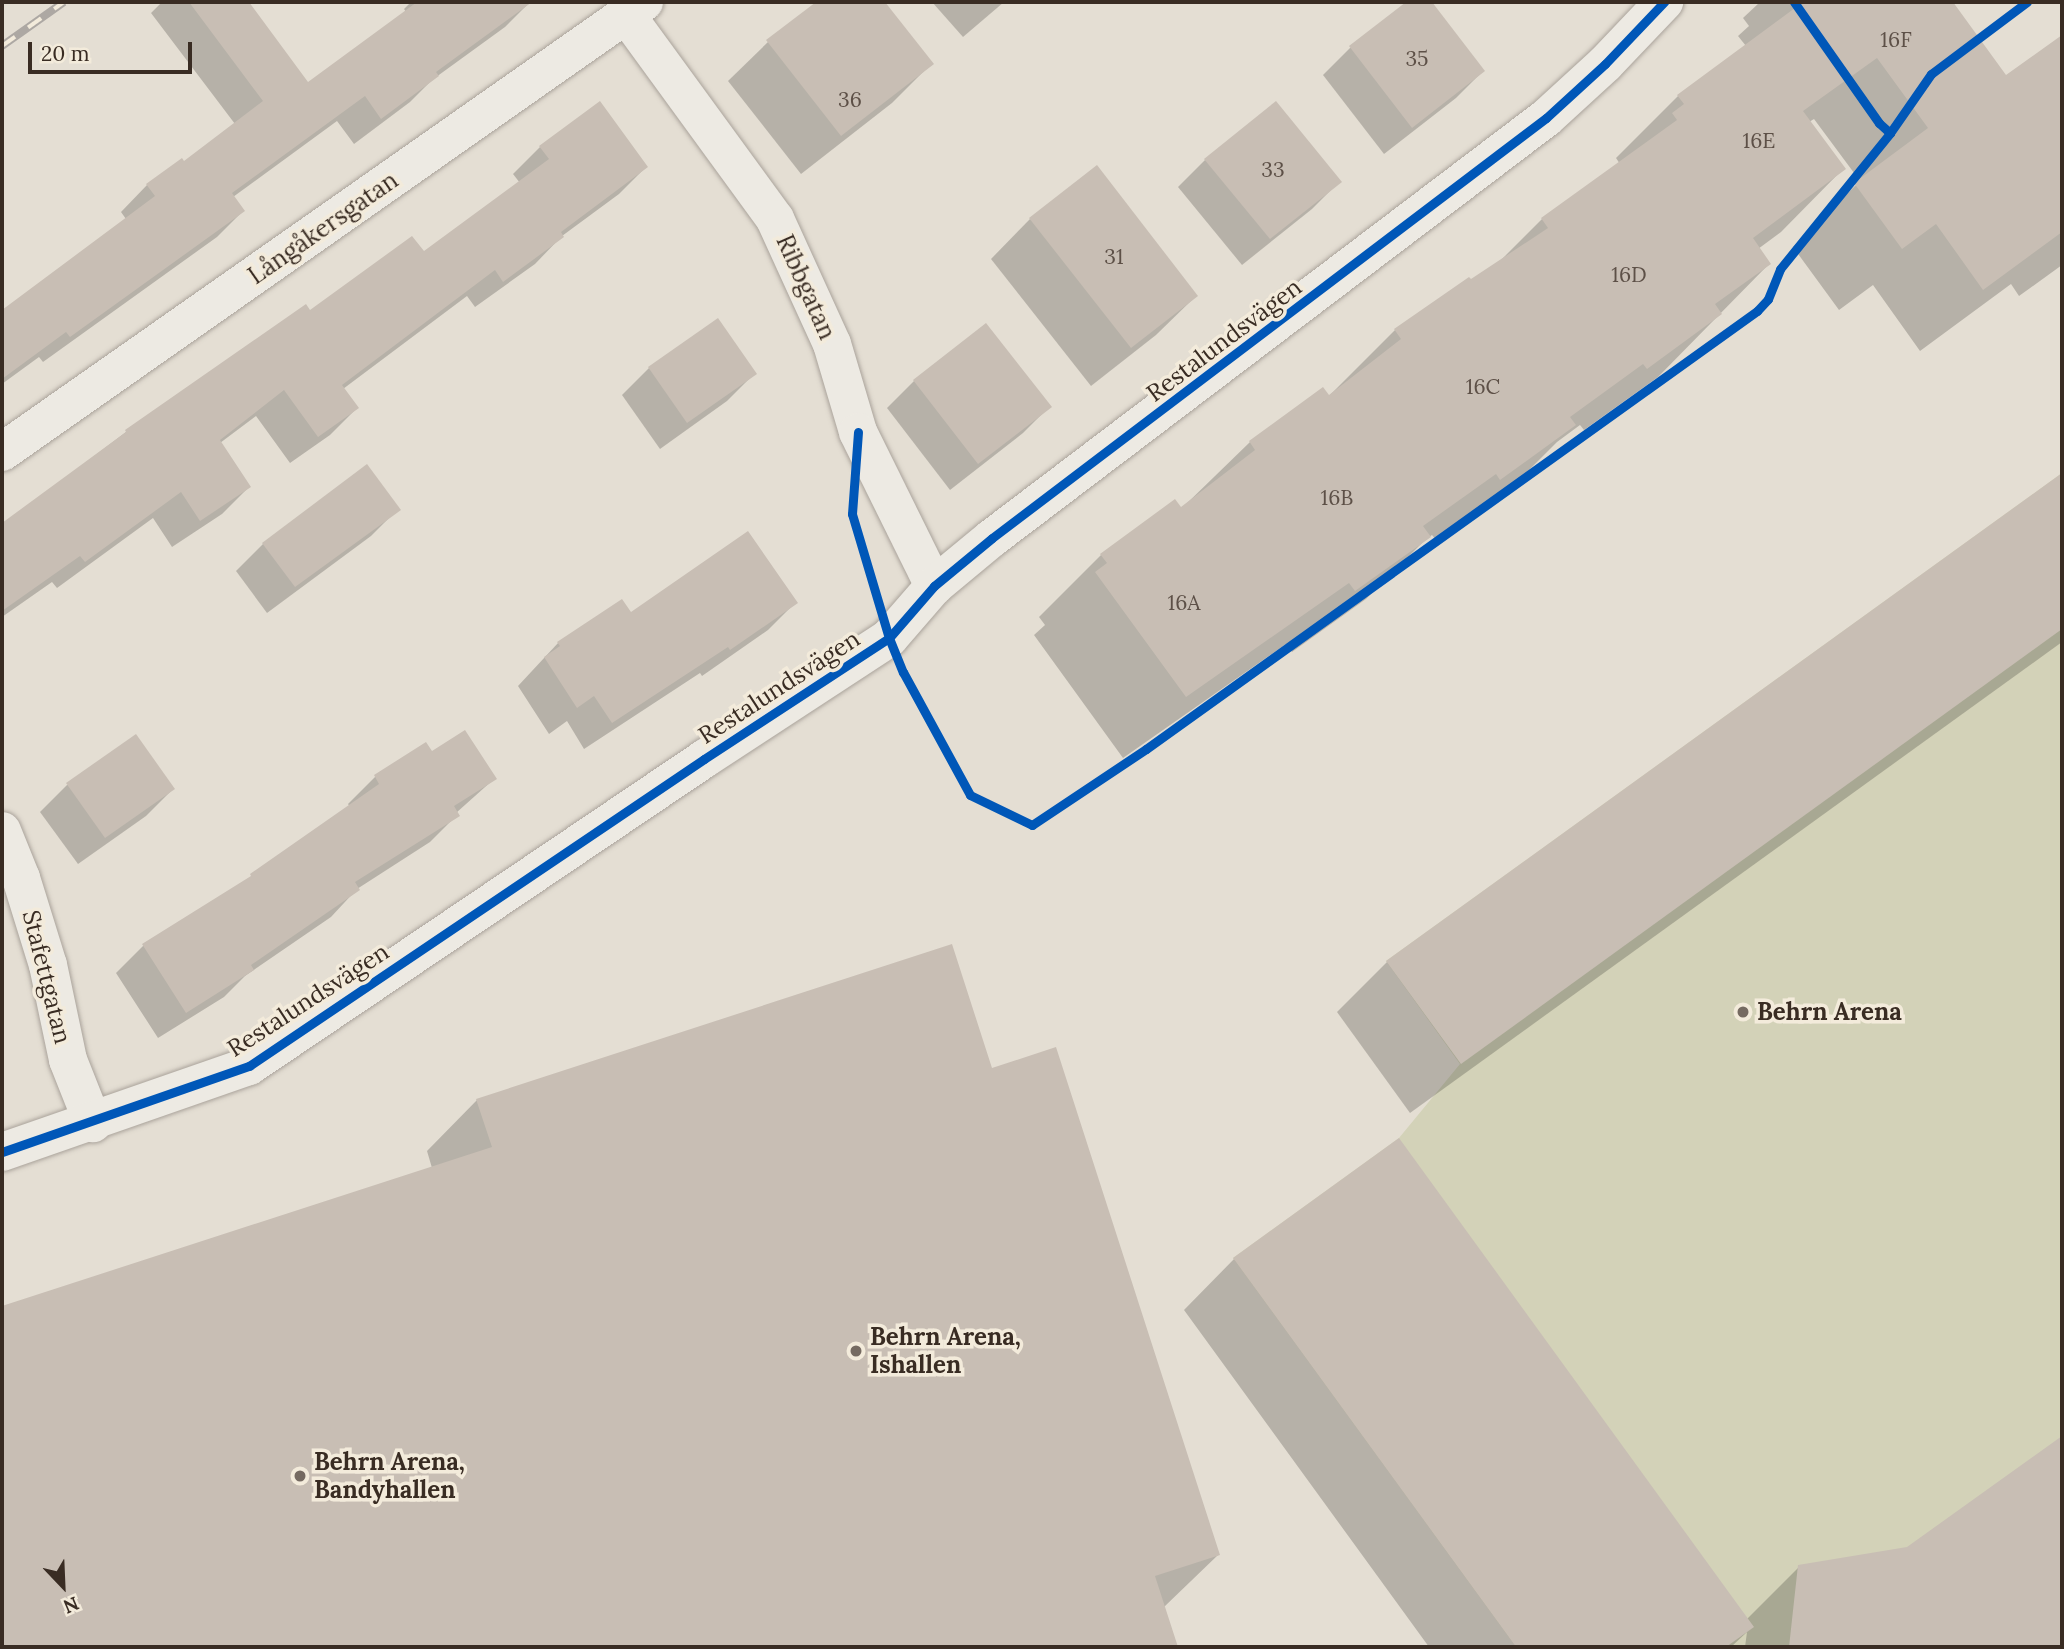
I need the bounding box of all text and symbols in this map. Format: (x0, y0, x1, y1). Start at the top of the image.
house number: 16F (1880, 27, 1912, 53)
scale bar (32, 28, 196, 72)
text: 20 m (41, 40, 90, 67)
house number: 35 (1405, 46, 1429, 72)
house number: 36 (838, 87, 862, 113)
house number: 16E (1743, 128, 1775, 154)
house number: 33 (1261, 157, 1285, 183)
street label: Långåkersgatan (243, 166, 403, 290)
street label: Ribbgatan (770, 230, 842, 344)
house number: 31 (1104, 244, 1124, 270)
house number: 16D (1611, 262, 1647, 288)
street label: Restalundsvägen (1141, 272, 1307, 408)
house number: 16C (1466, 374, 1500, 400)
house number: 16B (1321, 485, 1353, 511)
house number: 16A (1168, 590, 1200, 616)
street label: Restalundsvägen (693, 624, 865, 750)
street label: Stafettgatan (17, 907, 77, 1047)
street label: Restalundsvägen (222, 937, 394, 1063)
place label: Behrn Arena (1757, 998, 1902, 1026)
marker: Behrn Arena (1735, 1004, 1751, 1020)
place label: Behrn Arena, Ishallen (870, 1323, 1021, 1379)
marker: Behrn Arena, Ishallen (848, 1343, 864, 1359)
place label: Behrn Arena, Bandyhallen (314, 1448, 465, 1504)
marker: Behrn Arena, Bandyhallen (292, 1468, 308, 1484)
north arrow (28, 1551, 98, 1621)
text: N (60, 1591, 83, 1619)

